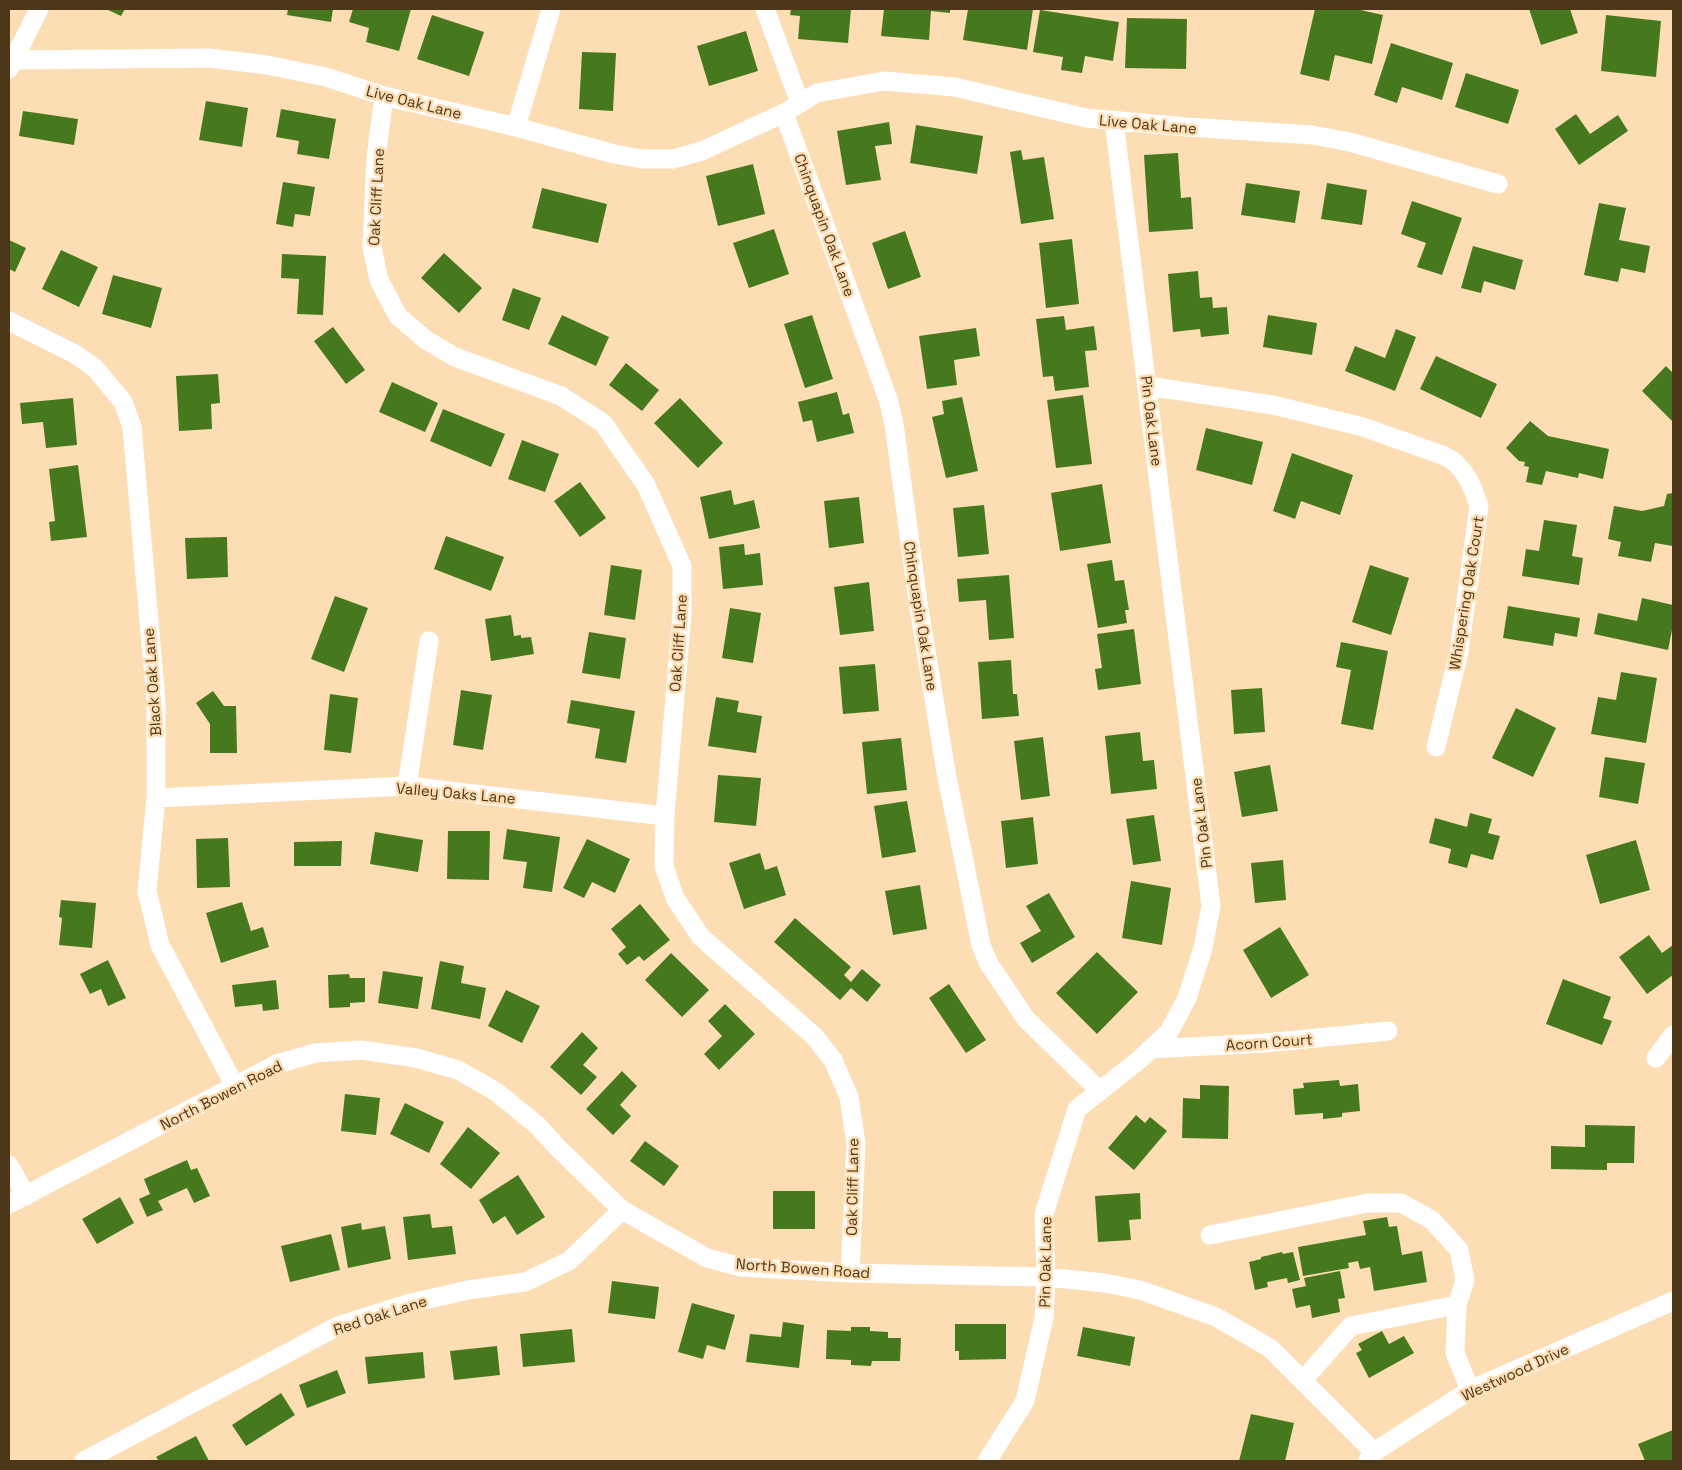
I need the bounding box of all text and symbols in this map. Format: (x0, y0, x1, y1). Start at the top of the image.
street label: Live Oak Lane (364, 81, 464, 123)
street label: Live Oak Lane (1098, 110, 1198, 138)
street label: Oak Cliff Lane (364, 148, 388, 246)
street label: Chinquapin Oak Lane (790, 151, 860, 299)
street label: Pin Oak Lane (1137, 375, 1167, 468)
street label: Whispering Oak Court (1444, 515, 1488, 671)
street label: Chinquapin Oak Lane (900, 540, 942, 692)
street label: Oak Cliff Lane (665, 593, 691, 692)
street label: Black Oak Lane (139, 627, 165, 737)
street label: Pin Oak Lane (1186, 776, 1216, 869)
street label: Valley Oaks Lane (395, 778, 517, 808)
street label: Acorn Court (1225, 1029, 1313, 1055)
street label: North Bowen Road (157, 1056, 285, 1134)
street label: Oak Cliff Lane (842, 1138, 862, 1236)
street label: Pin Oak Lane (1035, 1216, 1055, 1308)
street label: North Bowen Road (735, 1254, 871, 1282)
street label: Red Oak Lane (331, 1291, 429, 1339)
street label: Westwood Drive (1458, 1339, 1572, 1405)

